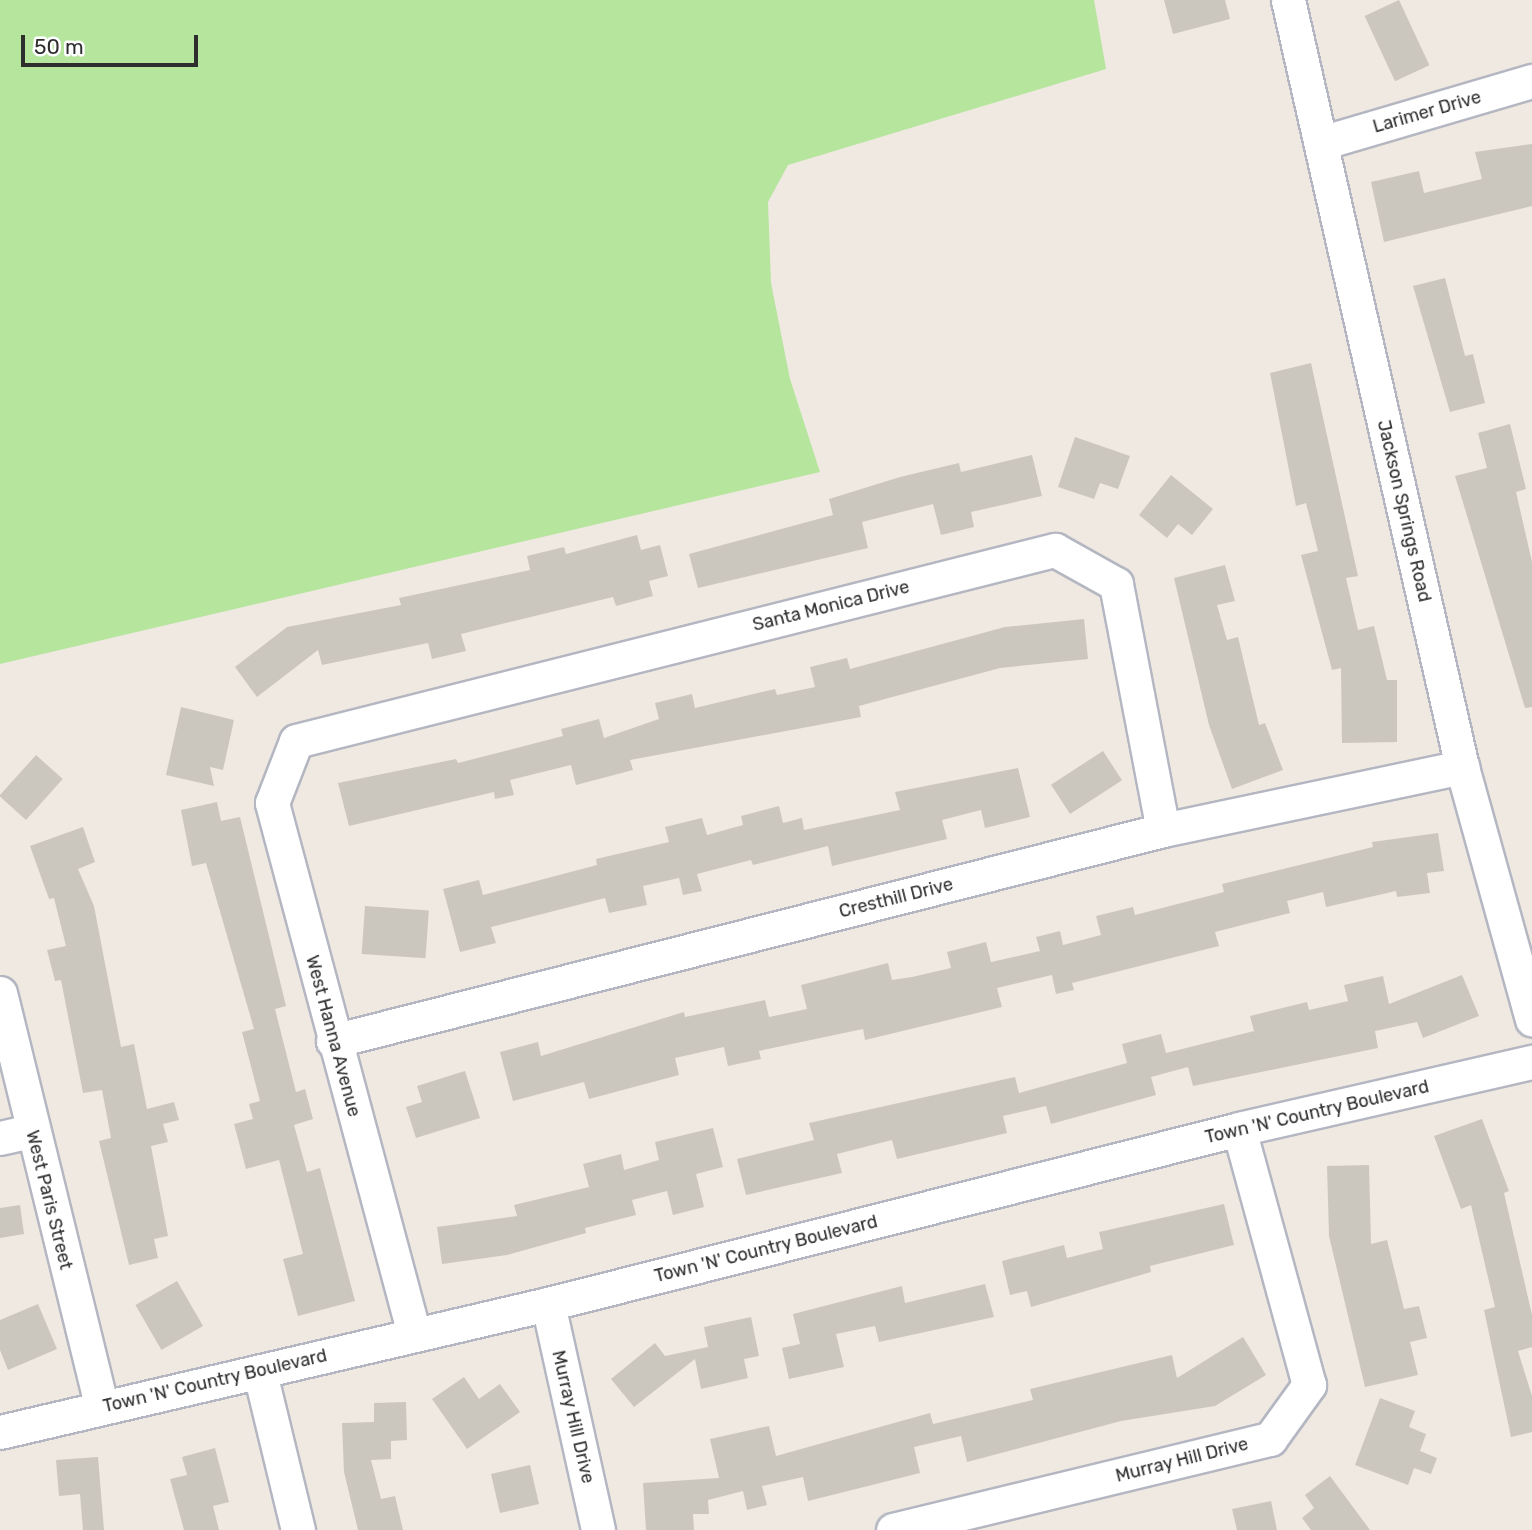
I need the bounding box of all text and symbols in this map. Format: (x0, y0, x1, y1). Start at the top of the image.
scale bar (24, 21, 201, 65)
text: 50 m (34, 34, 84, 59)
street label: Larimer Drive (1370, 86, 1484, 138)
street label: Jackson Springs Road (1373, 418, 1435, 604)
street label: Santa Monica Drive (750, 576, 912, 636)
street label: Cresthill Drive (837, 873, 955, 923)
street label: West Hanna Avenue (301, 953, 365, 1119)
street label: Town 'N' Country Boulevard (1203, 1076, 1431, 1148)
street label: West Paris Street (21, 1128, 77, 1272)
street label: Town 'N' Country Boulevard (652, 1211, 880, 1287)
street label: Town 'N' Country Boulevard (101, 1345, 329, 1417)
street label: Murray Hill Drive (547, 1348, 599, 1486)
street label: Murray Hill Drive (1113, 1433, 1251, 1487)

